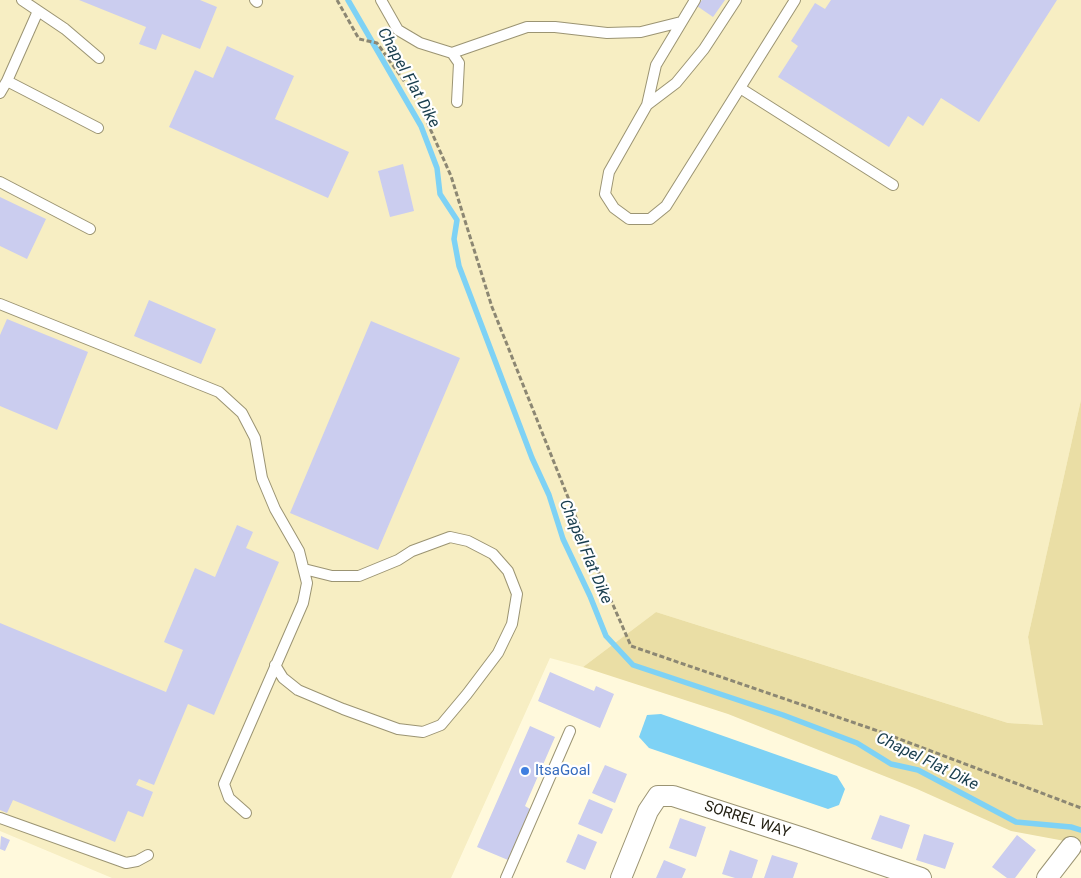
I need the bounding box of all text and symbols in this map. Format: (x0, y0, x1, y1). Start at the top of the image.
water label: Chapel Flat Dike (373, 25, 443, 131)
water label: Chapel Flat Dike (554, 497, 616, 607)
water label: Chapel Flat Dike (873, 729, 981, 795)
place label: ItsaGoal (535, 762, 590, 780)
marker: ItsaGoal (519, 765, 531, 777)
street label: SORREL WAY (702, 798, 792, 842)

